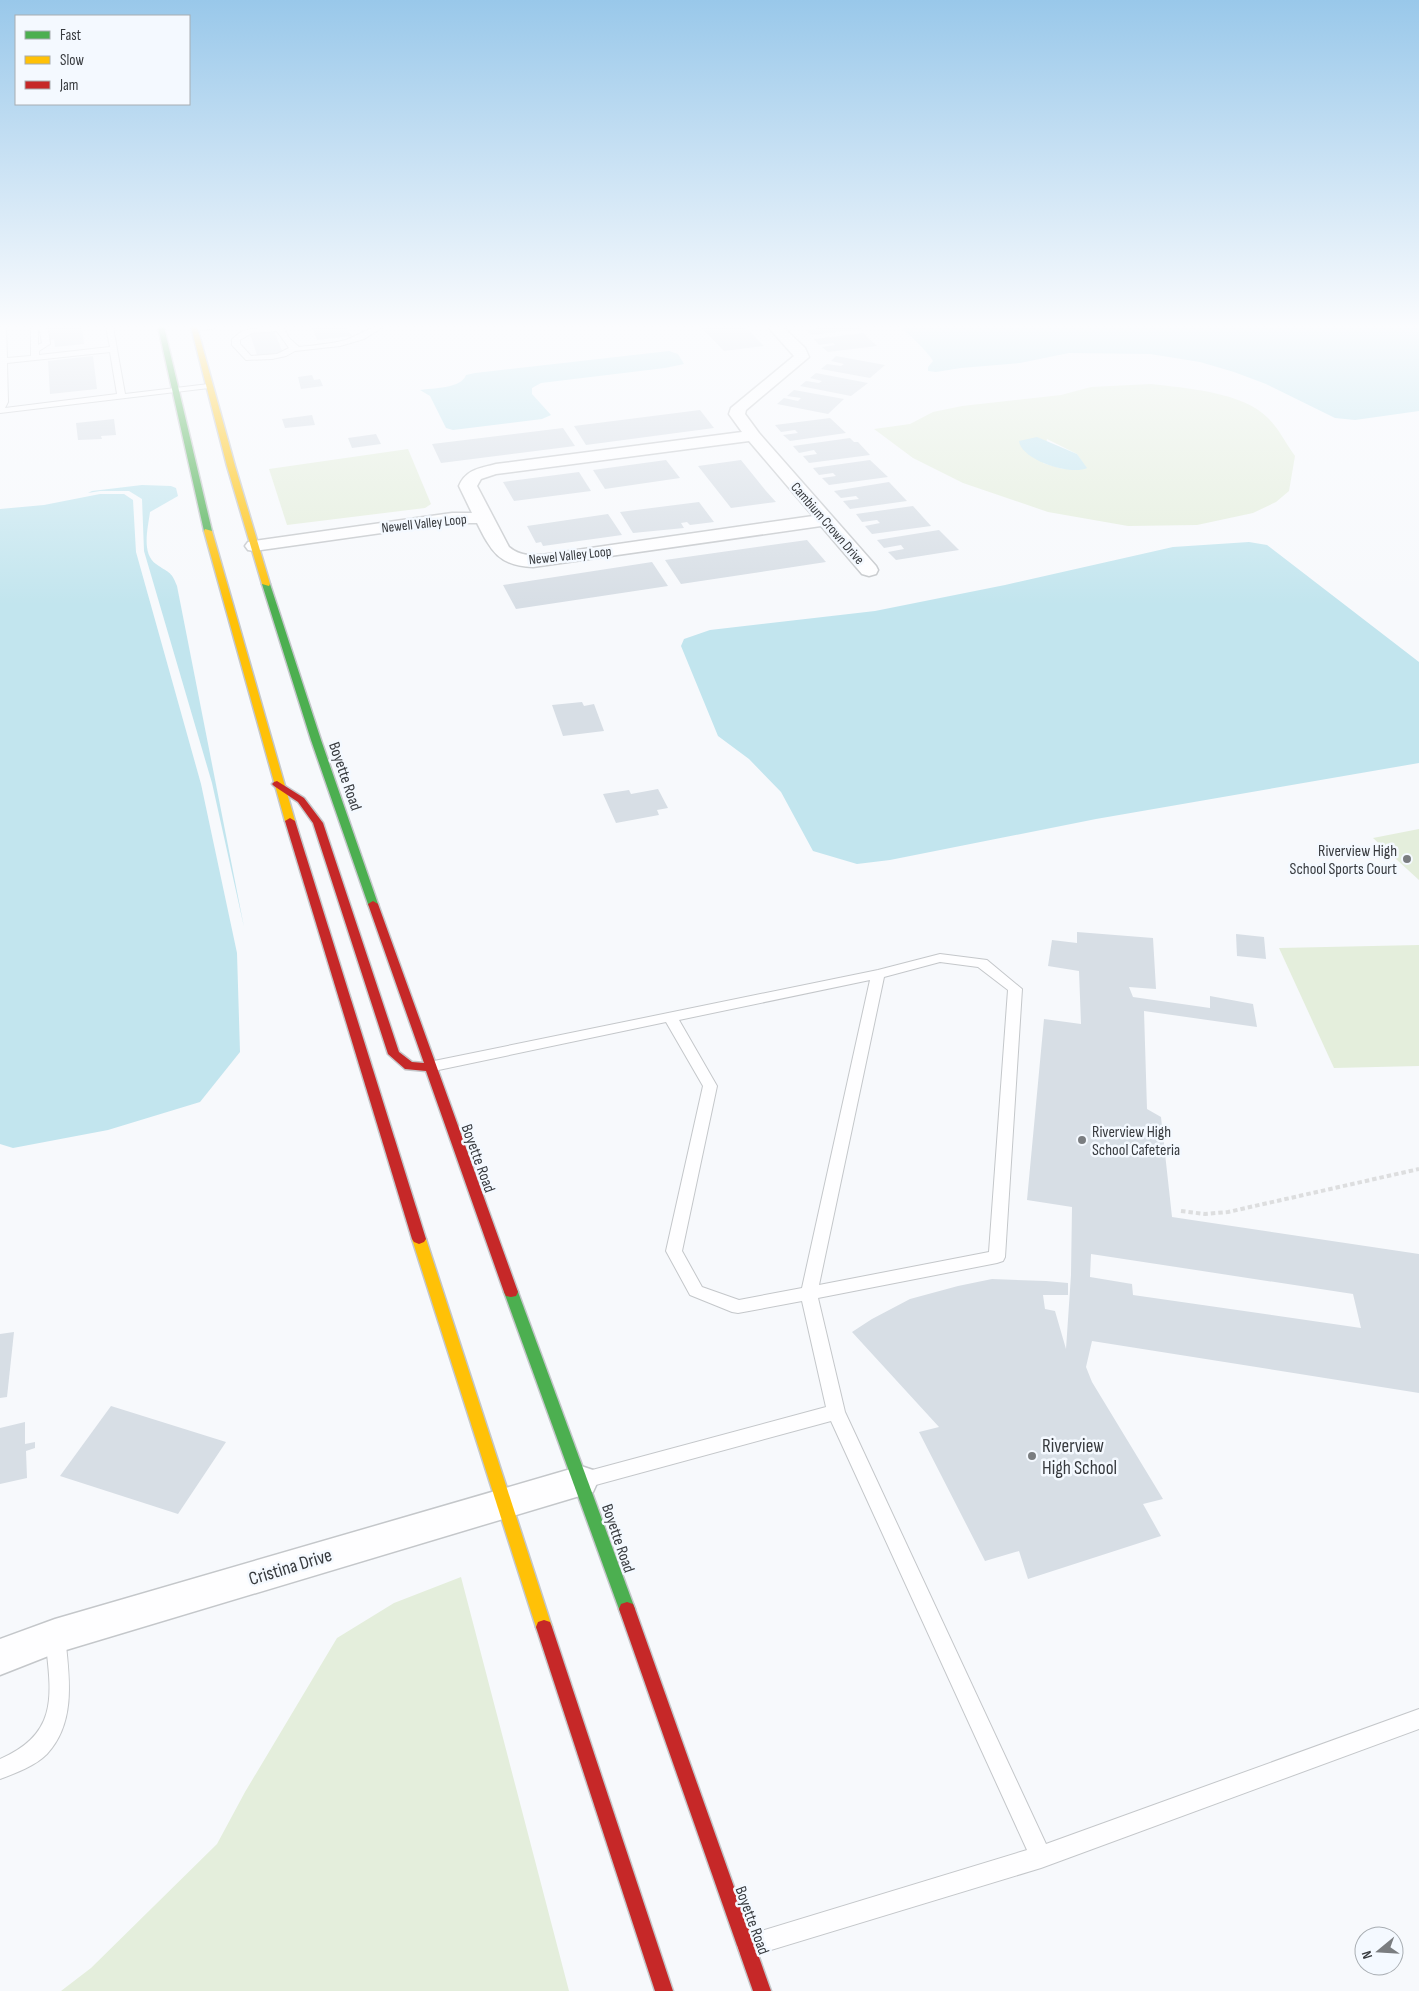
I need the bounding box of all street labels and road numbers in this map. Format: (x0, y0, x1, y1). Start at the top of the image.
street label: Cambium Crown Drive (787, 479, 868, 568)
street label: Newell Valley Loop (381, 511, 468, 536)
street label: Newel Valley Loop (528, 543, 612, 568)
street label: Boyette Road (324, 740, 365, 813)
street label: Boyette Road (456, 1122, 499, 1195)
street label: Boyette Road (597, 1502, 638, 1575)
street label: Cristina Drive (246, 1544, 335, 1591)
street label: Boyette Road (730, 1884, 773, 1957)

